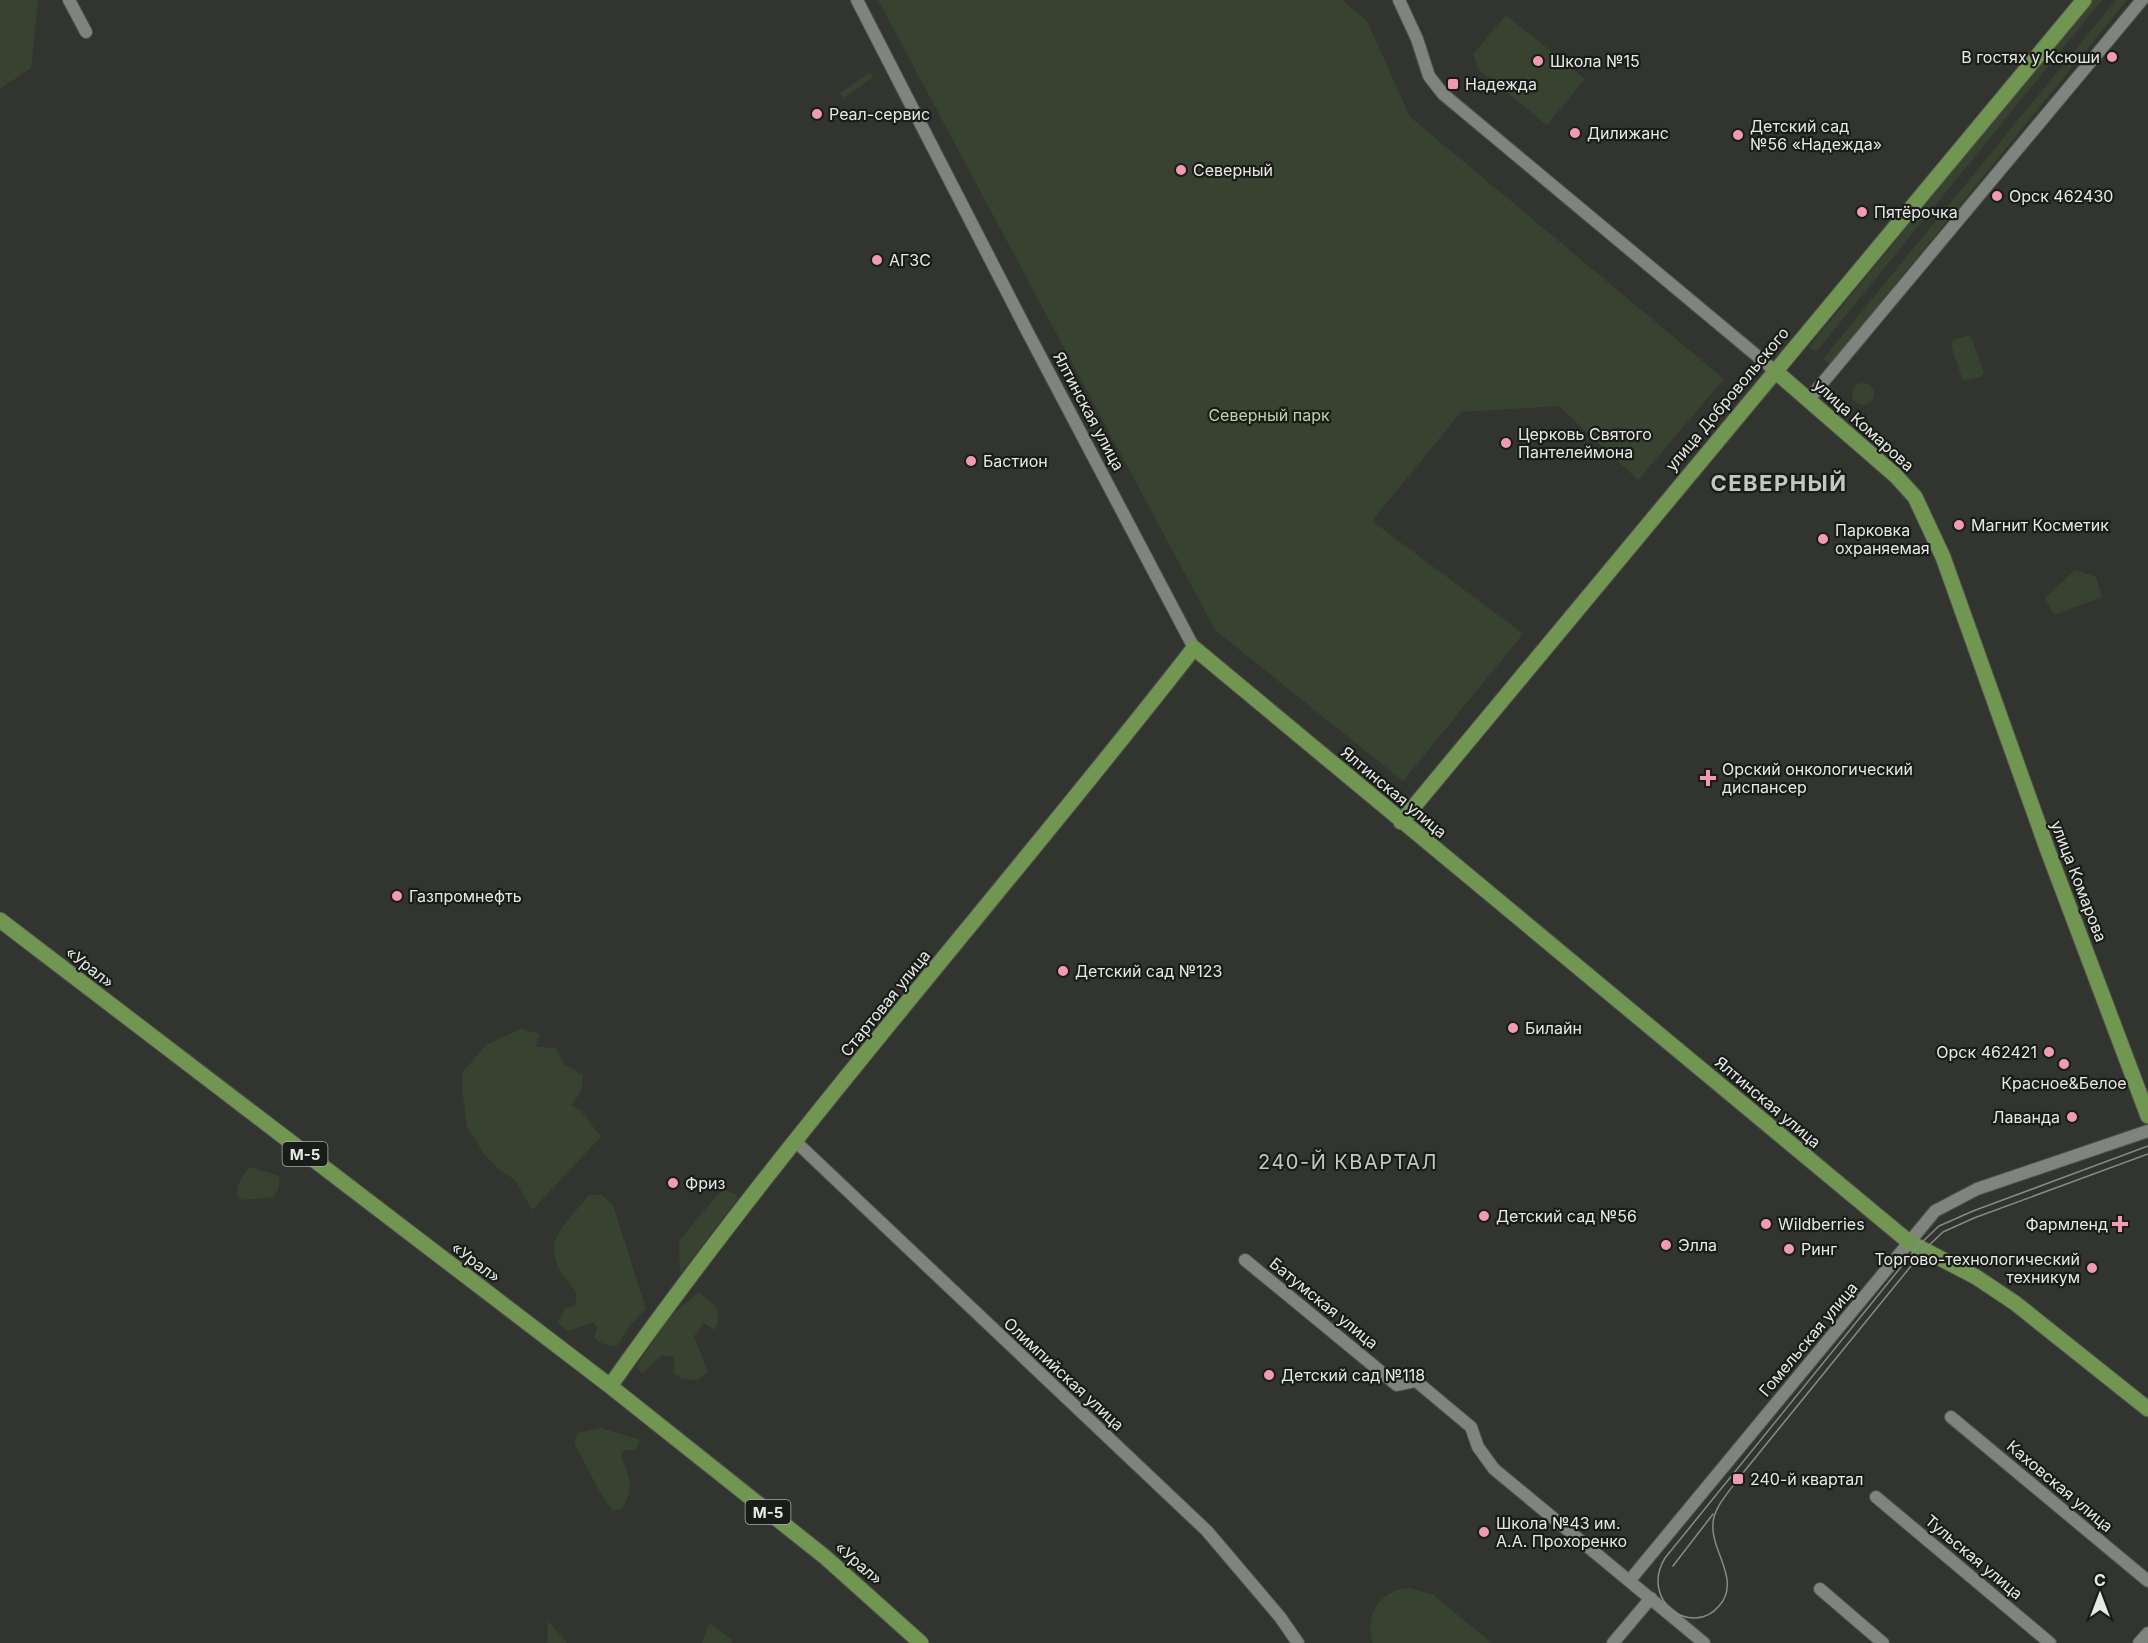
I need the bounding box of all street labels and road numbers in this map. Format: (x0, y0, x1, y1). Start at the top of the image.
street label: улица Добровольского (1661, 323, 1793, 475)
street label: Ялтинская улица (1049, 348, 1129, 474)
street label: улица Комарова (1810, 375, 1918, 475)
street label: Ялтинская улица (1337, 742, 1451, 842)
street label: улица Комарова (2047, 817, 2111, 945)
street label: «Урал» (62, 942, 118, 992)
street label: Стартовая улица (836, 946, 934, 1060)
street label: Ялтинская улица (1711, 1052, 1825, 1152)
road number: М-5 (282, 1142, 328, 1166)
street label: «Урал» (448, 1237, 504, 1287)
street label: Батумская улица (1266, 1253, 1382, 1353)
street label: Гомельская улица (1754, 1278, 1862, 1400)
street label: Олимпийская улица (1000, 1313, 1128, 1435)
street label: Каховская улица (2003, 1436, 2117, 1536)
road number: М-5 (746, 1500, 790, 1524)
street label: Тульская улица (1921, 1510, 2027, 1604)
street label: «Урал» (831, 1537, 887, 1589)

